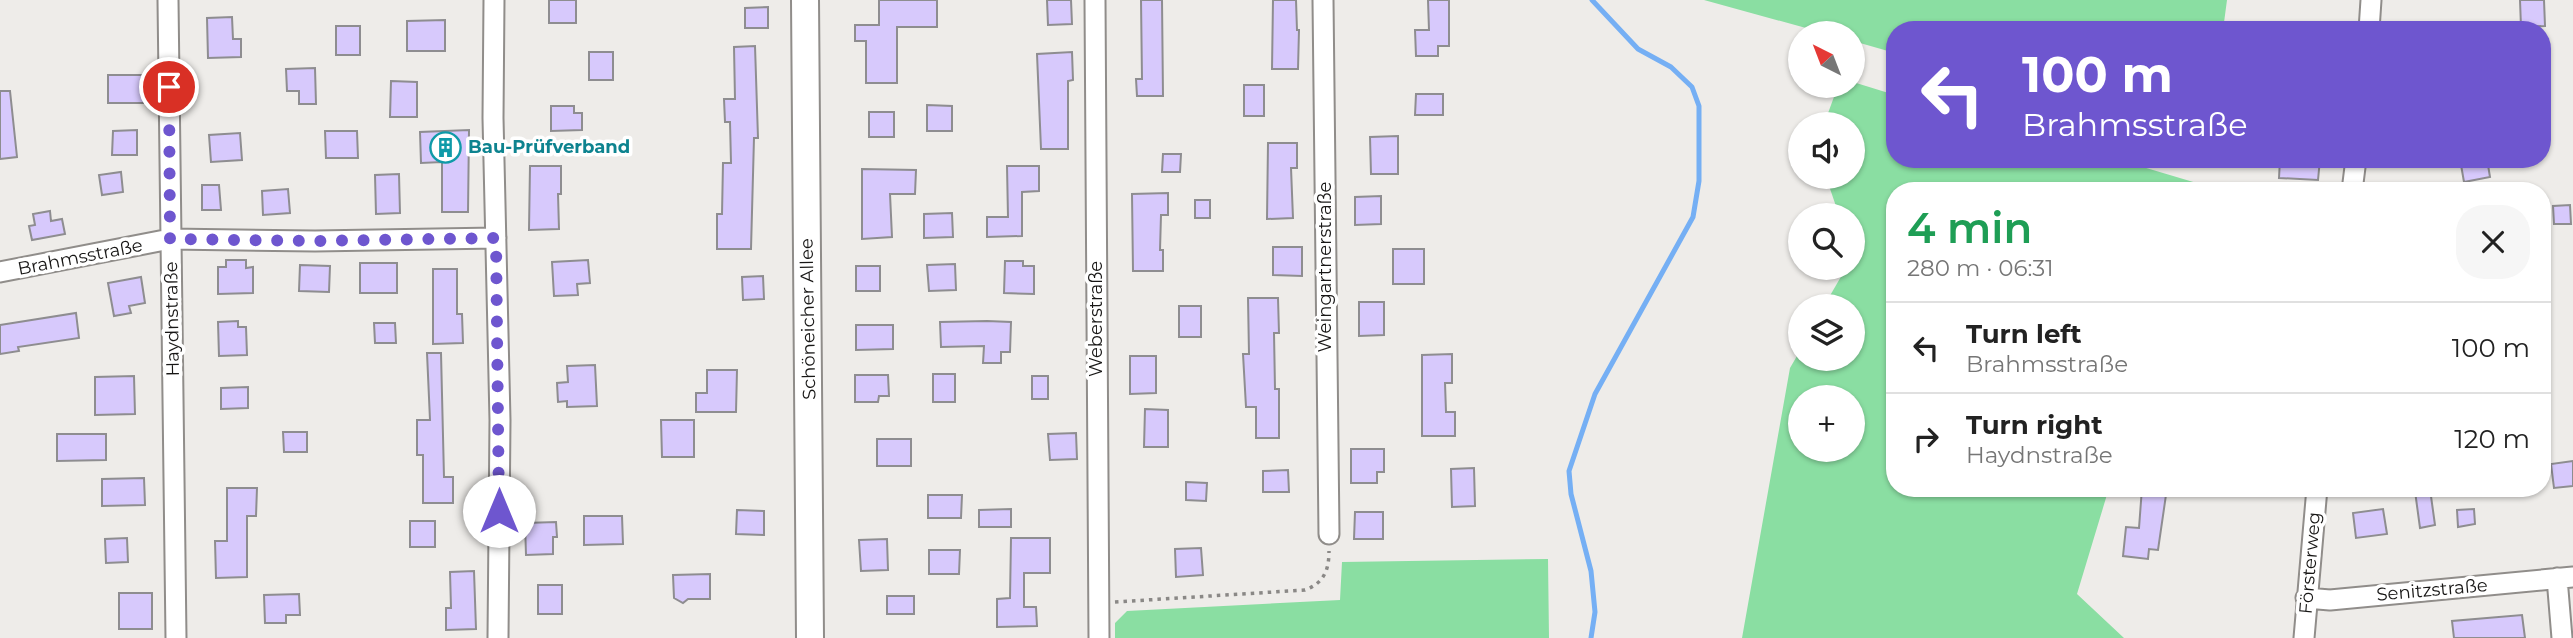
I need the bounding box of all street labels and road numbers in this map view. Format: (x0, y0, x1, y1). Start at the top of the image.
street label: Weingartnerstraße (1314, 181, 1336, 352)
street label: Brahmsstraße (16, 234, 144, 280)
street label: Schöneicher Allee (796, 238, 820, 400)
street label: Haydnstraße (160, 261, 184, 377)
street label: Weberstraße (1085, 261, 1107, 377)
street label: Försterweg (2295, 511, 2325, 615)
street label: Senitzstraße (2376, 574, 2489, 606)

